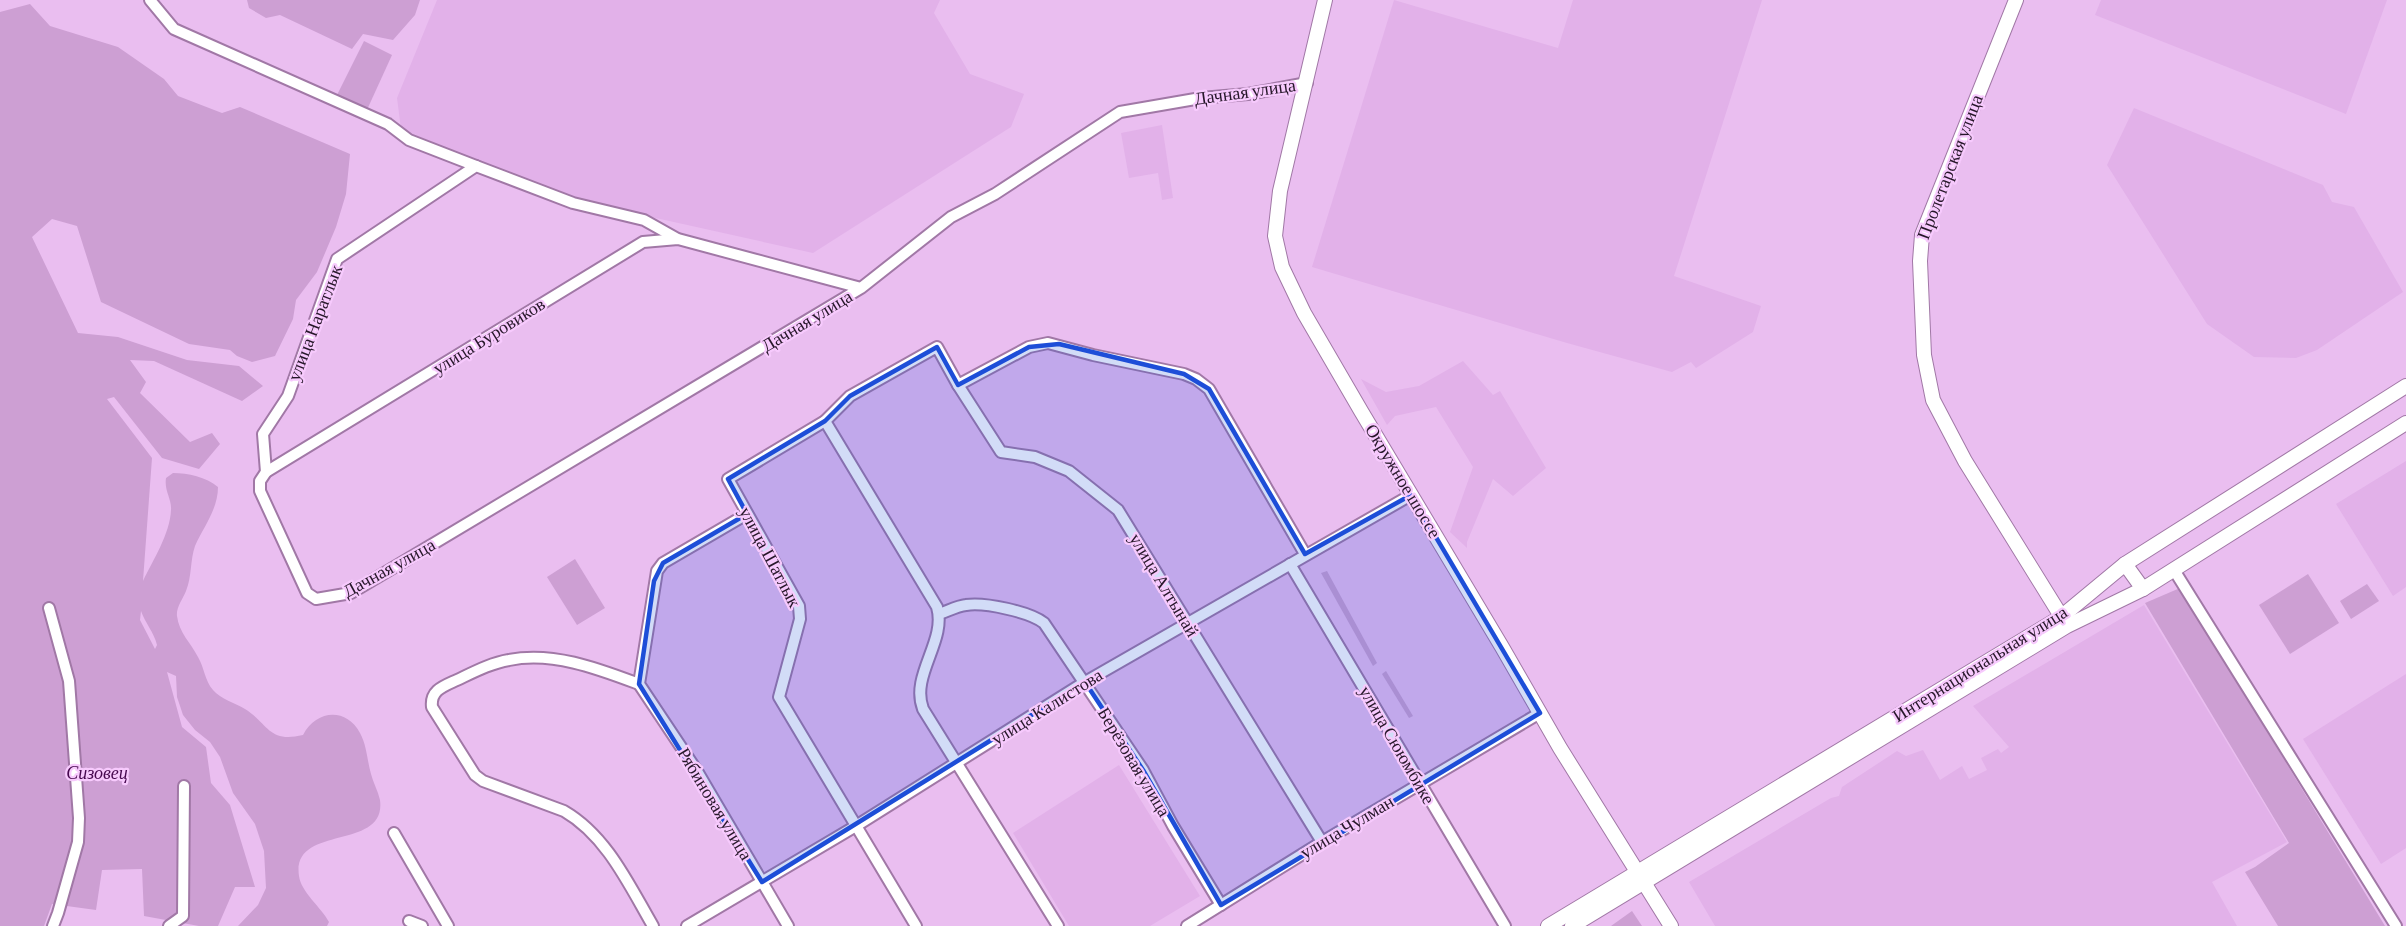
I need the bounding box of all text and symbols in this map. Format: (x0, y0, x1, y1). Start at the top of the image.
street label: Дачная улица (1193, 75, 1297, 109)
street label: Пролетарская улица (1913, 92, 1987, 242)
street label: улица Наратлык (284, 262, 346, 384)
street label: Дачная улица (758, 286, 856, 356)
street label: улица Буровиков (429, 294, 549, 378)
street label: Окружное шоссе (1361, 420, 1445, 542)
street label: улица Шатлык (735, 503, 805, 611)
street label: улица Алтынай (1125, 530, 1203, 641)
street label: Дачная улица (339, 534, 439, 602)
street label: Интернациональная улица (1889, 602, 2071, 726)
street label: улица Калистова (988, 665, 1106, 749)
street label: улица Сююмбике (1355, 682, 1439, 808)
street label: Берёзовая улица (1094, 704, 1174, 820)
street label: Рябиновая улица (674, 744, 756, 864)
park label: Сизовец (66, 763, 128, 783)
street label: улица Чулман (1297, 791, 1398, 863)

